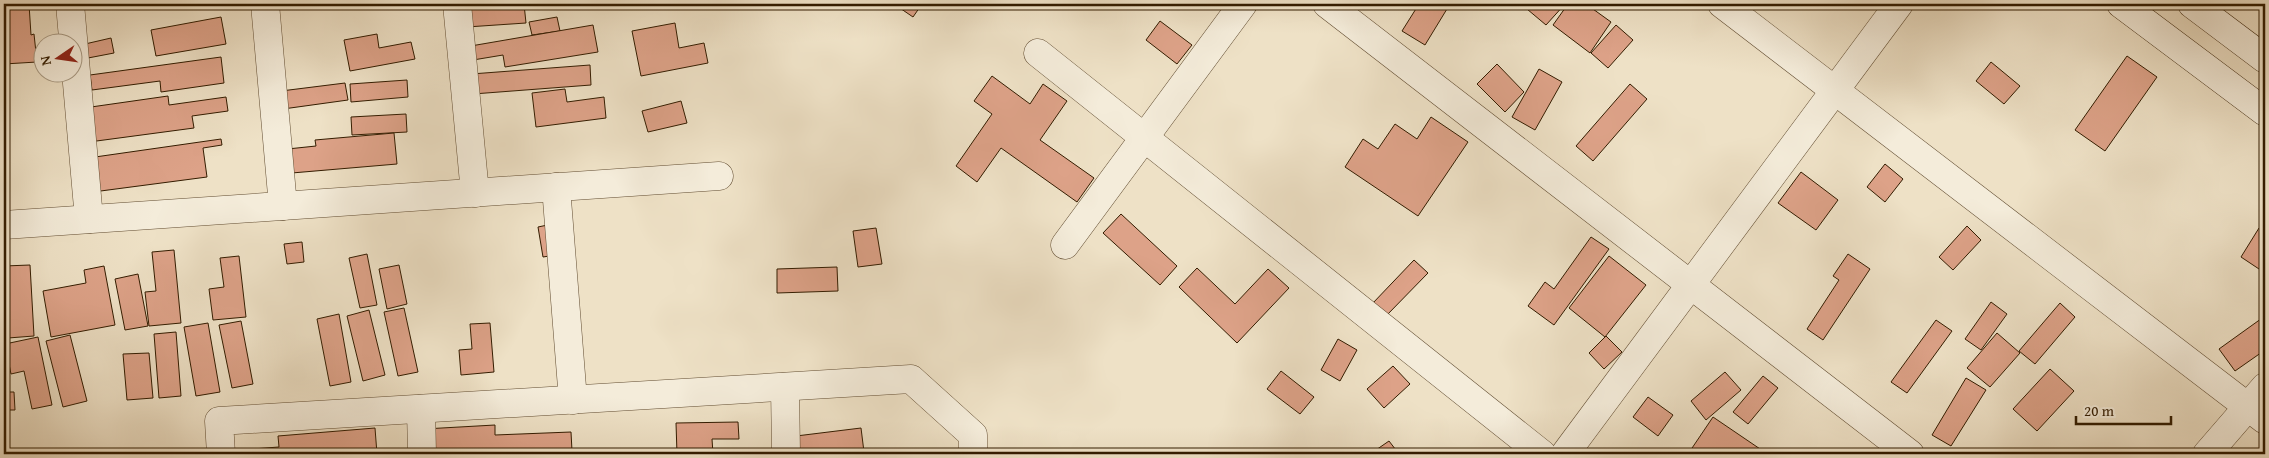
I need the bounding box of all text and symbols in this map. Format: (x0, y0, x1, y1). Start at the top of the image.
north arrow (32, 32, 82, 82)
text: N (34, 53, 56, 68)
scale bar (2076, 393, 2172, 425)
text: 20 m (2084, 400, 2115, 421)

